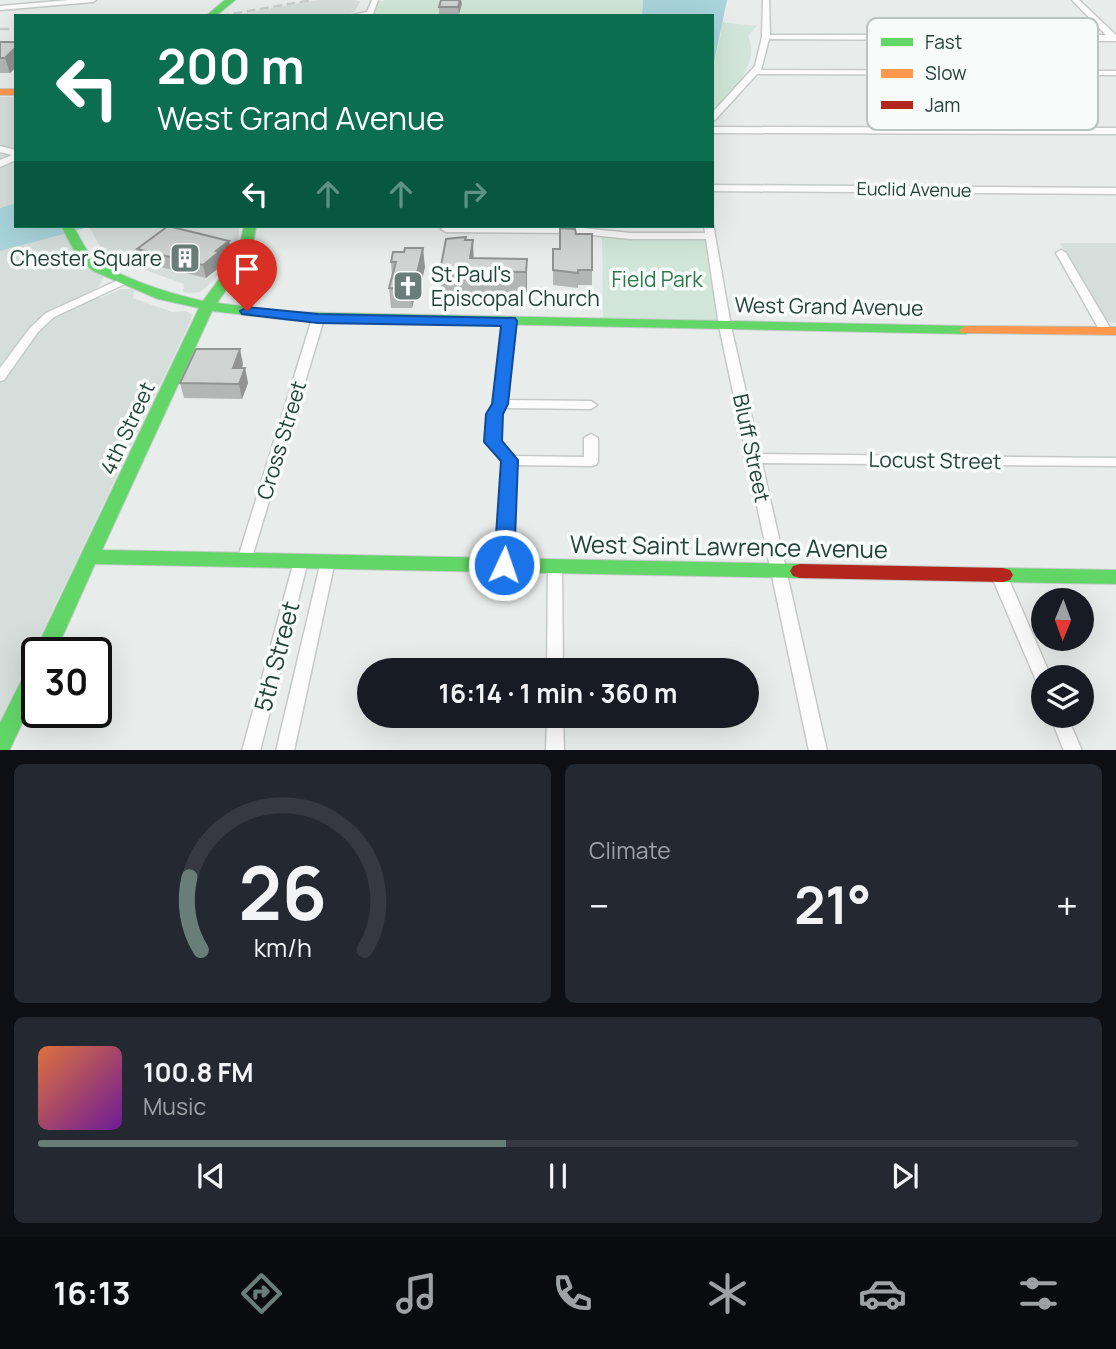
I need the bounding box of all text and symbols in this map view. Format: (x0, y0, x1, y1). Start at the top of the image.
legend (867, 18, 1098, 130)
text: Fast (925, 29, 962, 55)
text: 200 m (157, 32, 305, 99)
icon: left (42, 42, 133, 133)
text: Slow (925, 60, 967, 86)
text: Jam (925, 92, 960, 118)
text: West Grand Avenue (157, 96, 445, 140)
icon: left (236, 175, 274, 213)
icon: ahead (309, 175, 347, 213)
icon: ahead (382, 175, 420, 213)
icon: right (455, 175, 493, 213)
street label: Euclid Avenue (856, 176, 972, 202)
pin (217, 239, 277, 311)
building icon: Chester Square (168, 241, 202, 275)
place label: Chester Square (10, 244, 162, 272)
icon: arrive (228, 250, 266, 288)
place label: St Paul's Episcopal Church (431, 260, 600, 312)
park label: Field Park (611, 265, 703, 293)
church icon: St Paul's Episcopal Church (391, 269, 425, 303)
street label: West Grand Avenue (734, 290, 924, 322)
street label: 4th Street (93, 377, 161, 479)
street label: Cross Street (250, 377, 312, 503)
street label: Bluff Street (727, 391, 777, 505)
street label: Locust Street (868, 445, 1002, 475)
street label: West Saint Lawrence Avenue (570, 527, 888, 565)
position arrow (467, 528, 541, 602)
north arrow (1031, 588, 1094, 651)
map controls (1031, 588, 1094, 728)
street label: 5th Street (245, 597, 307, 715)
speed limit sign: 30 (21, 637, 112, 728)
button: layers (1031, 665, 1094, 728)
text: 16:14 · 1 min · 360 m (439, 675, 677, 711)
text: Climate (589, 834, 671, 866)
text: 26 (238, 842, 327, 942)
text: 21° (794, 869, 871, 940)
text: − (589, 879, 610, 931)
text: + (1056, 879, 1078, 931)
text: km/h (253, 929, 312, 964)
text: 100.8 FM (143, 1054, 253, 1090)
text: Music (143, 1090, 206, 1122)
icon: previous (192, 1157, 230, 1195)
icon: pause (539, 1157, 577, 1195)
icon: next (886, 1157, 924, 1195)
icon: directions (237, 1269, 286, 1318)
icon: music (392, 1269, 441, 1318)
icon: phone (548, 1269, 597, 1318)
icon: climate (703, 1269, 752, 1318)
icon: car (858, 1269, 907, 1318)
icon: filters (1014, 1269, 1063, 1318)
text: 16:13 (53, 1271, 131, 1315)

